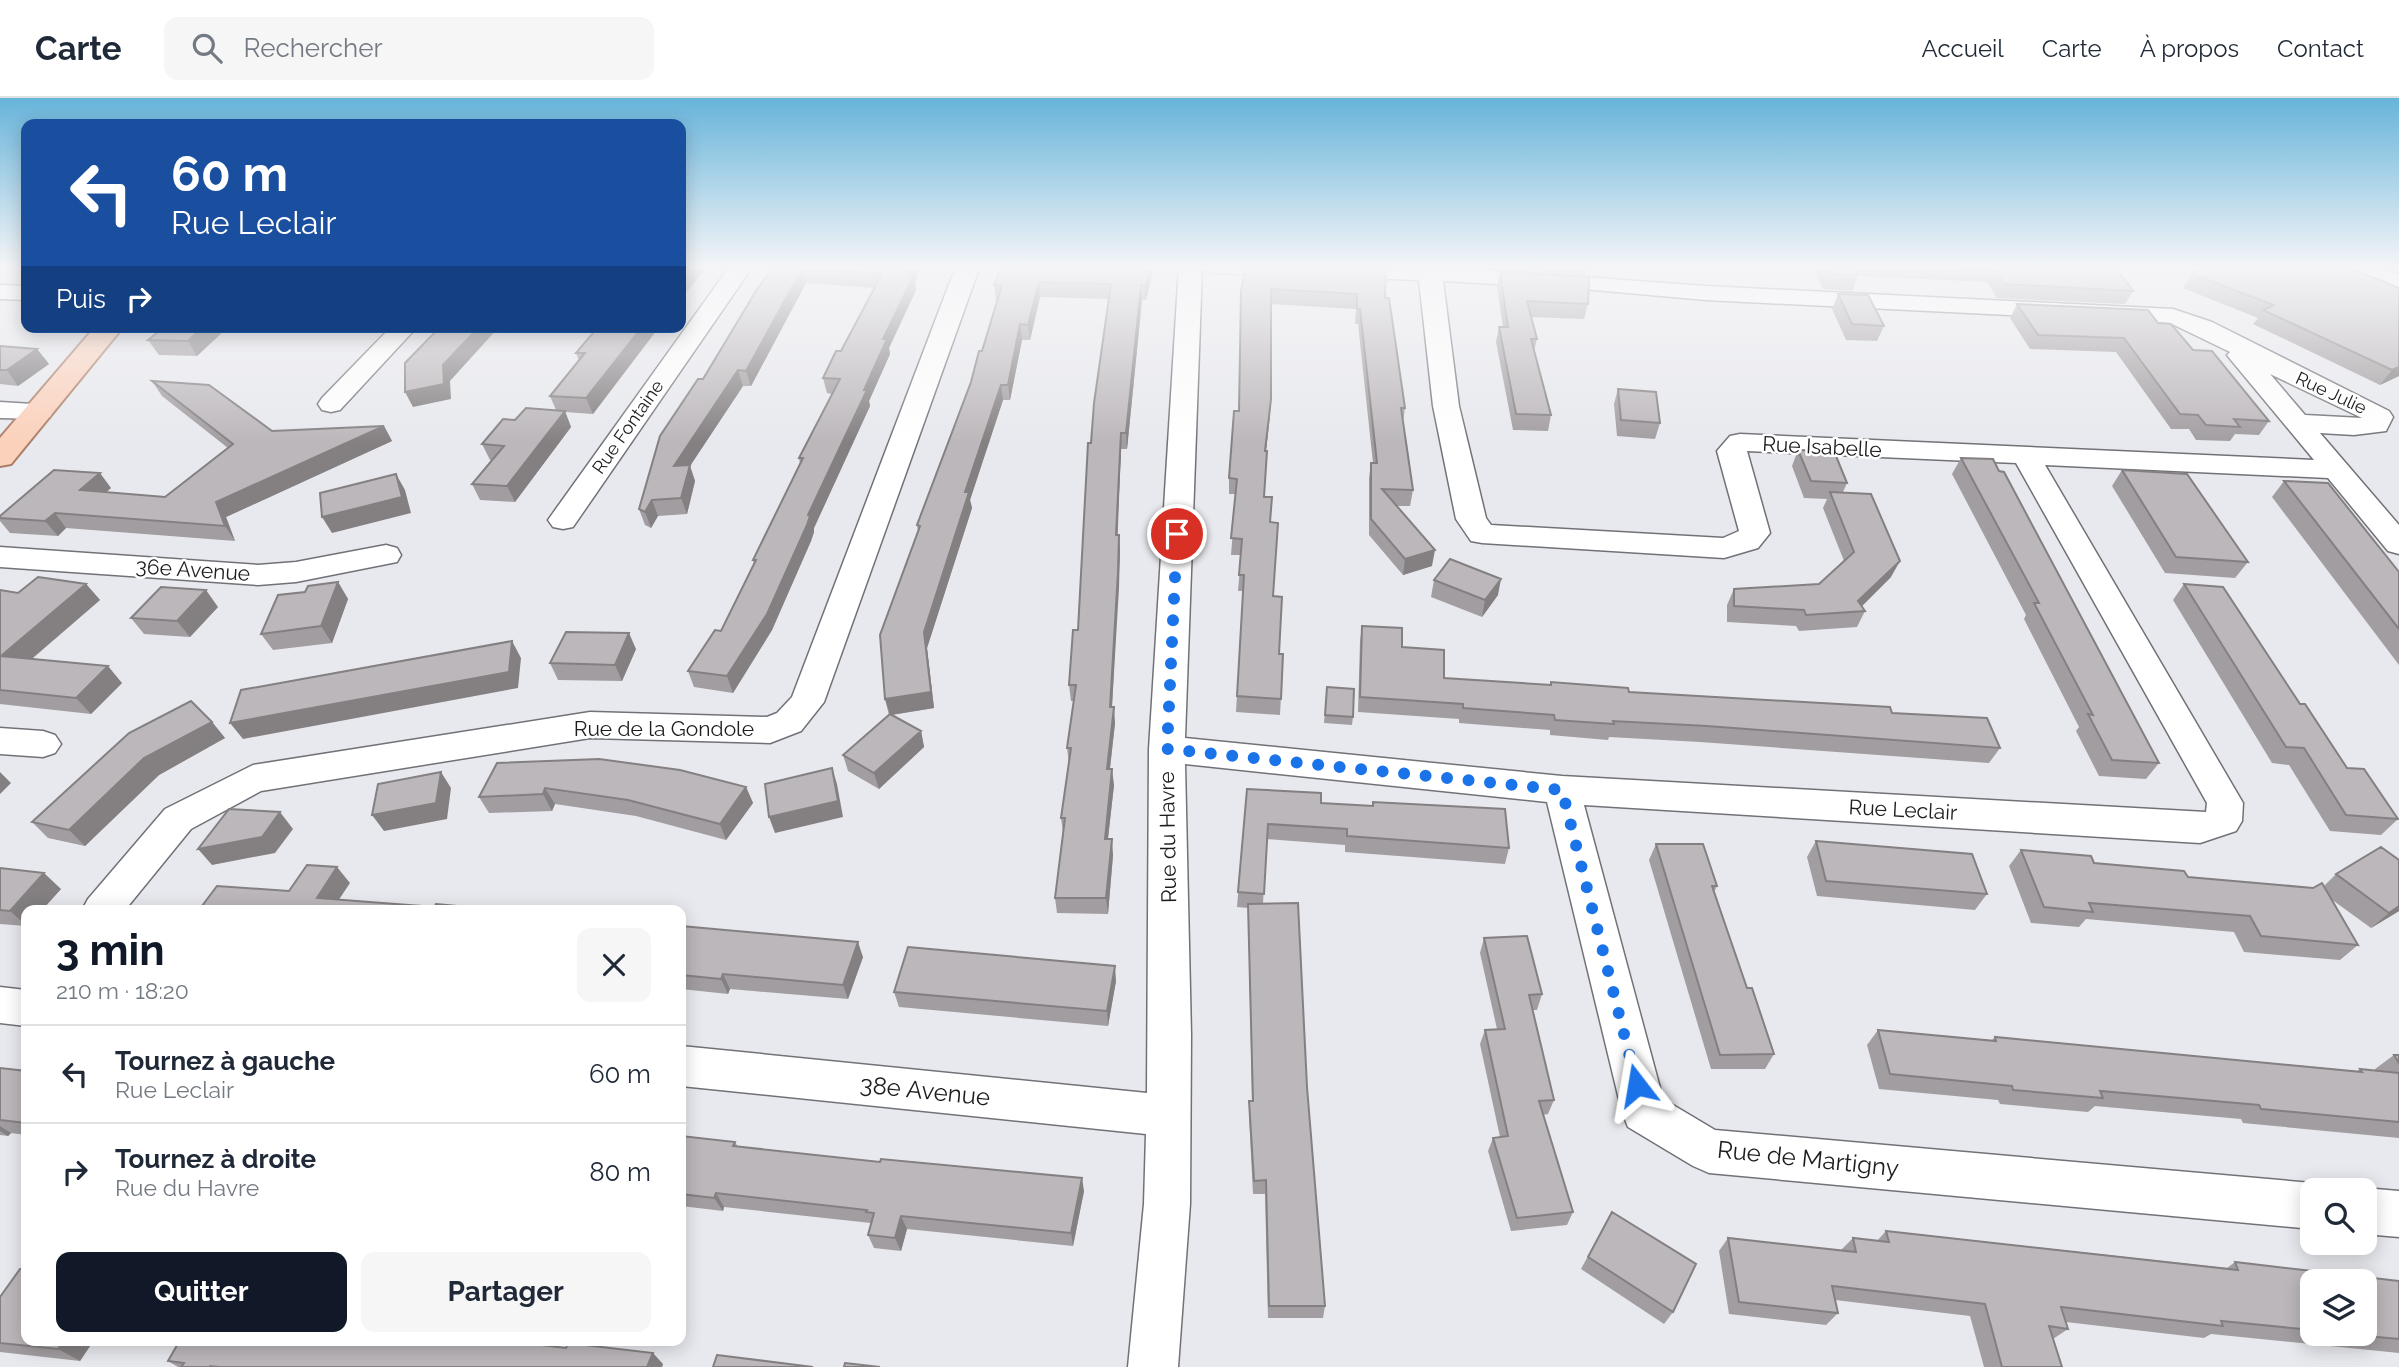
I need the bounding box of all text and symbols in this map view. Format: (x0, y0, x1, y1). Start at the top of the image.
search box (164, 17, 654, 80)
text: Carte (35, 29, 122, 68)
icon: search (188, 29, 226, 67)
text: Rechercher (244, 33, 383, 63)
text: Accueil (1922, 34, 2004, 63)
text: Carte (2042, 34, 2102, 63)
text: À propos (2140, 34, 2239, 63)
text: Contact (2277, 34, 2364, 63)
text: 60 m (171, 145, 288, 202)
icon: left (56, 147, 147, 238)
text: Rue Leclair (171, 204, 337, 241)
icon: right (120, 280, 158, 318)
text: Puis (56, 284, 106, 314)
street label: Rue Julie (2293, 367, 2370, 418)
street label: Rue Fontaine (588, 376, 668, 478)
street label: Rue Isabelle (1762, 431, 1882, 462)
pin (1147, 504, 1207, 564)
icon: arrive (1158, 515, 1196, 553)
street label: 36e Avenue (135, 553, 251, 586)
street label: Rue de la Gondole (574, 716, 754, 741)
street label: Rue du Havre (1154, 771, 1181, 903)
street label: Rue Leclair (1848, 794, 1959, 825)
text: 3 min (56, 926, 165, 975)
button: close (577, 928, 651, 1002)
text: 210 m · 18:20 (56, 977, 189, 1004)
text: Tournez à gauche (115, 1046, 335, 1076)
position arrow (1600, 1048, 1674, 1122)
icon: left (56, 1055, 94, 1093)
text: 60 m (589, 1059, 651, 1089)
street label: 38e Avenue (859, 1069, 992, 1112)
text: Rue Leclair (115, 1076, 234, 1103)
street label: Rue de Martigny (1716, 1135, 1900, 1182)
text: Tournez à droite (115, 1144, 316, 1174)
icon: right (56, 1153, 94, 1191)
text: 80 m (589, 1157, 651, 1187)
text: Rue du Havre (115, 1174, 259, 1201)
map controls (2300, 1178, 2377, 1346)
button: search (2300, 1178, 2377, 1255)
button: Quitter (56, 1252, 347, 1332)
button: Partager (361, 1252, 651, 1332)
button: layers (2300, 1269, 2377, 1346)

